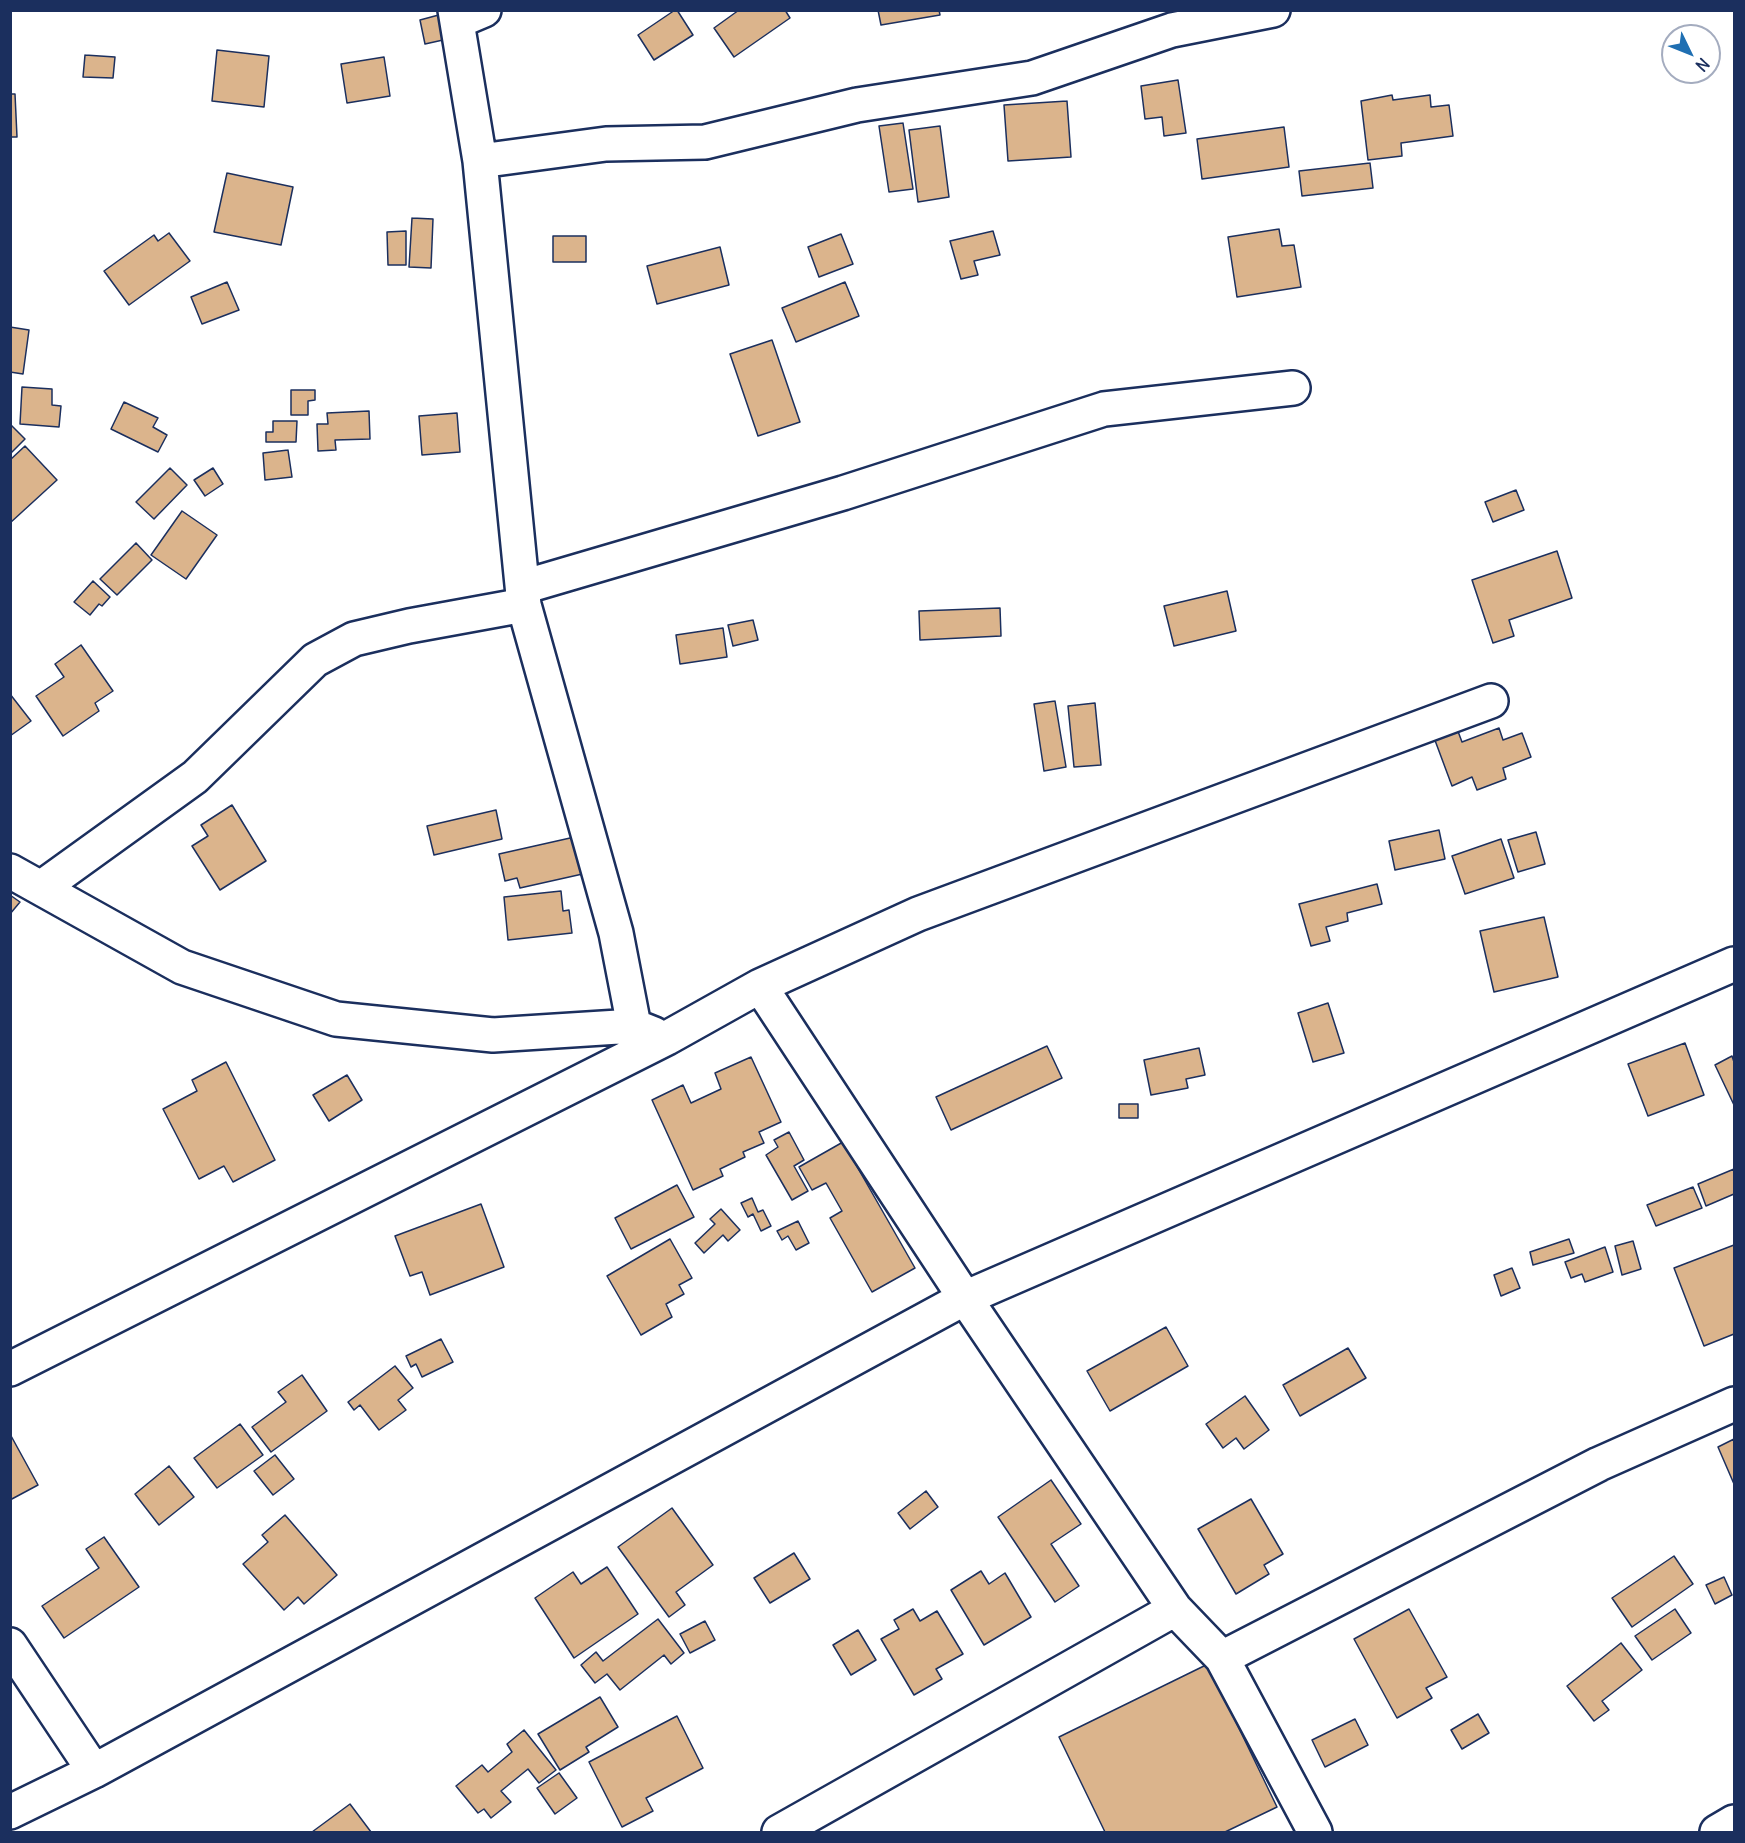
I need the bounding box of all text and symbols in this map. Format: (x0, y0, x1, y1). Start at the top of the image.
north arrow (1661, 24, 1721, 84)
text: N (1692, 54, 1714, 76)

